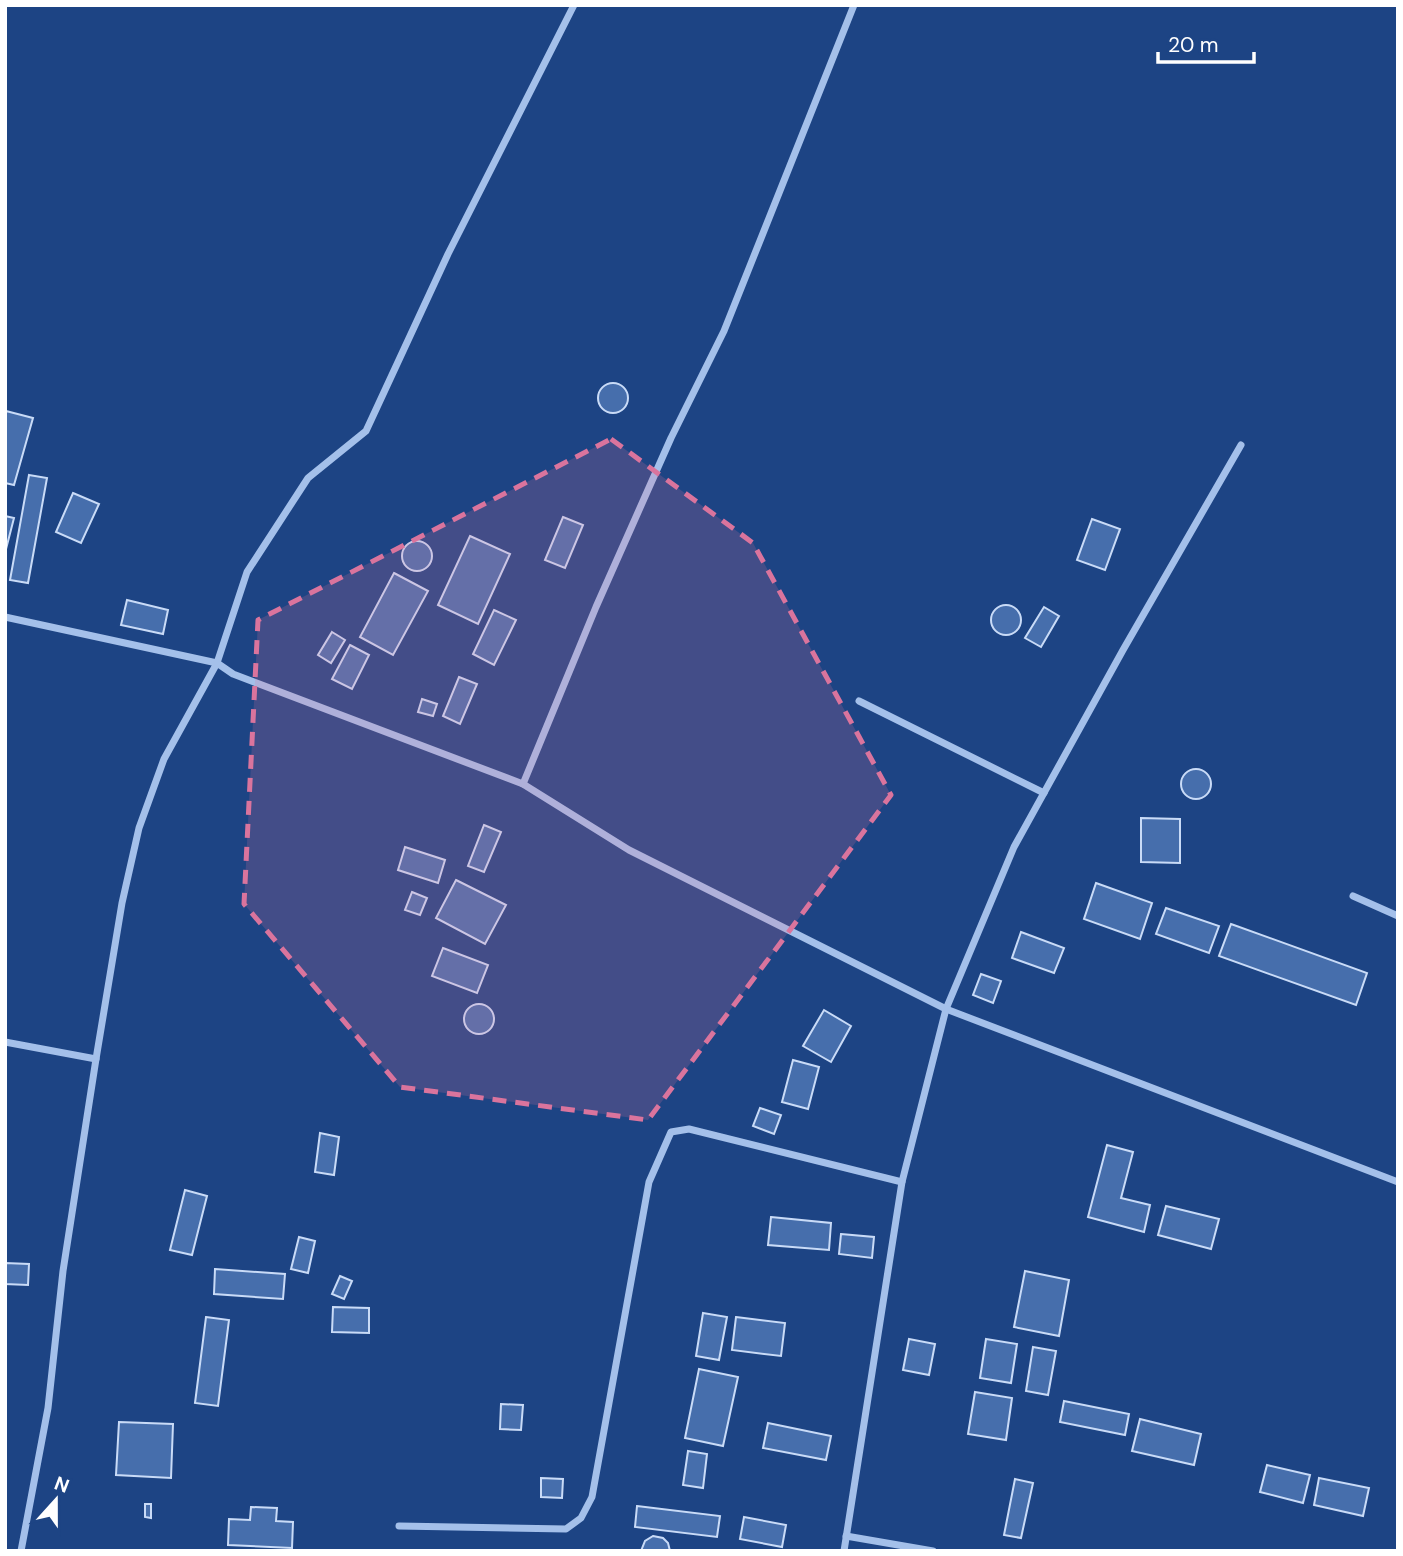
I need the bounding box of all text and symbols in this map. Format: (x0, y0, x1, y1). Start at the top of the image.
scale bar (1158, 21, 1254, 65)
text: 20 m (1168, 31, 1219, 59)
north arrow (21, 1465, 91, 1535)
text: N (51, 1470, 73, 1499)

